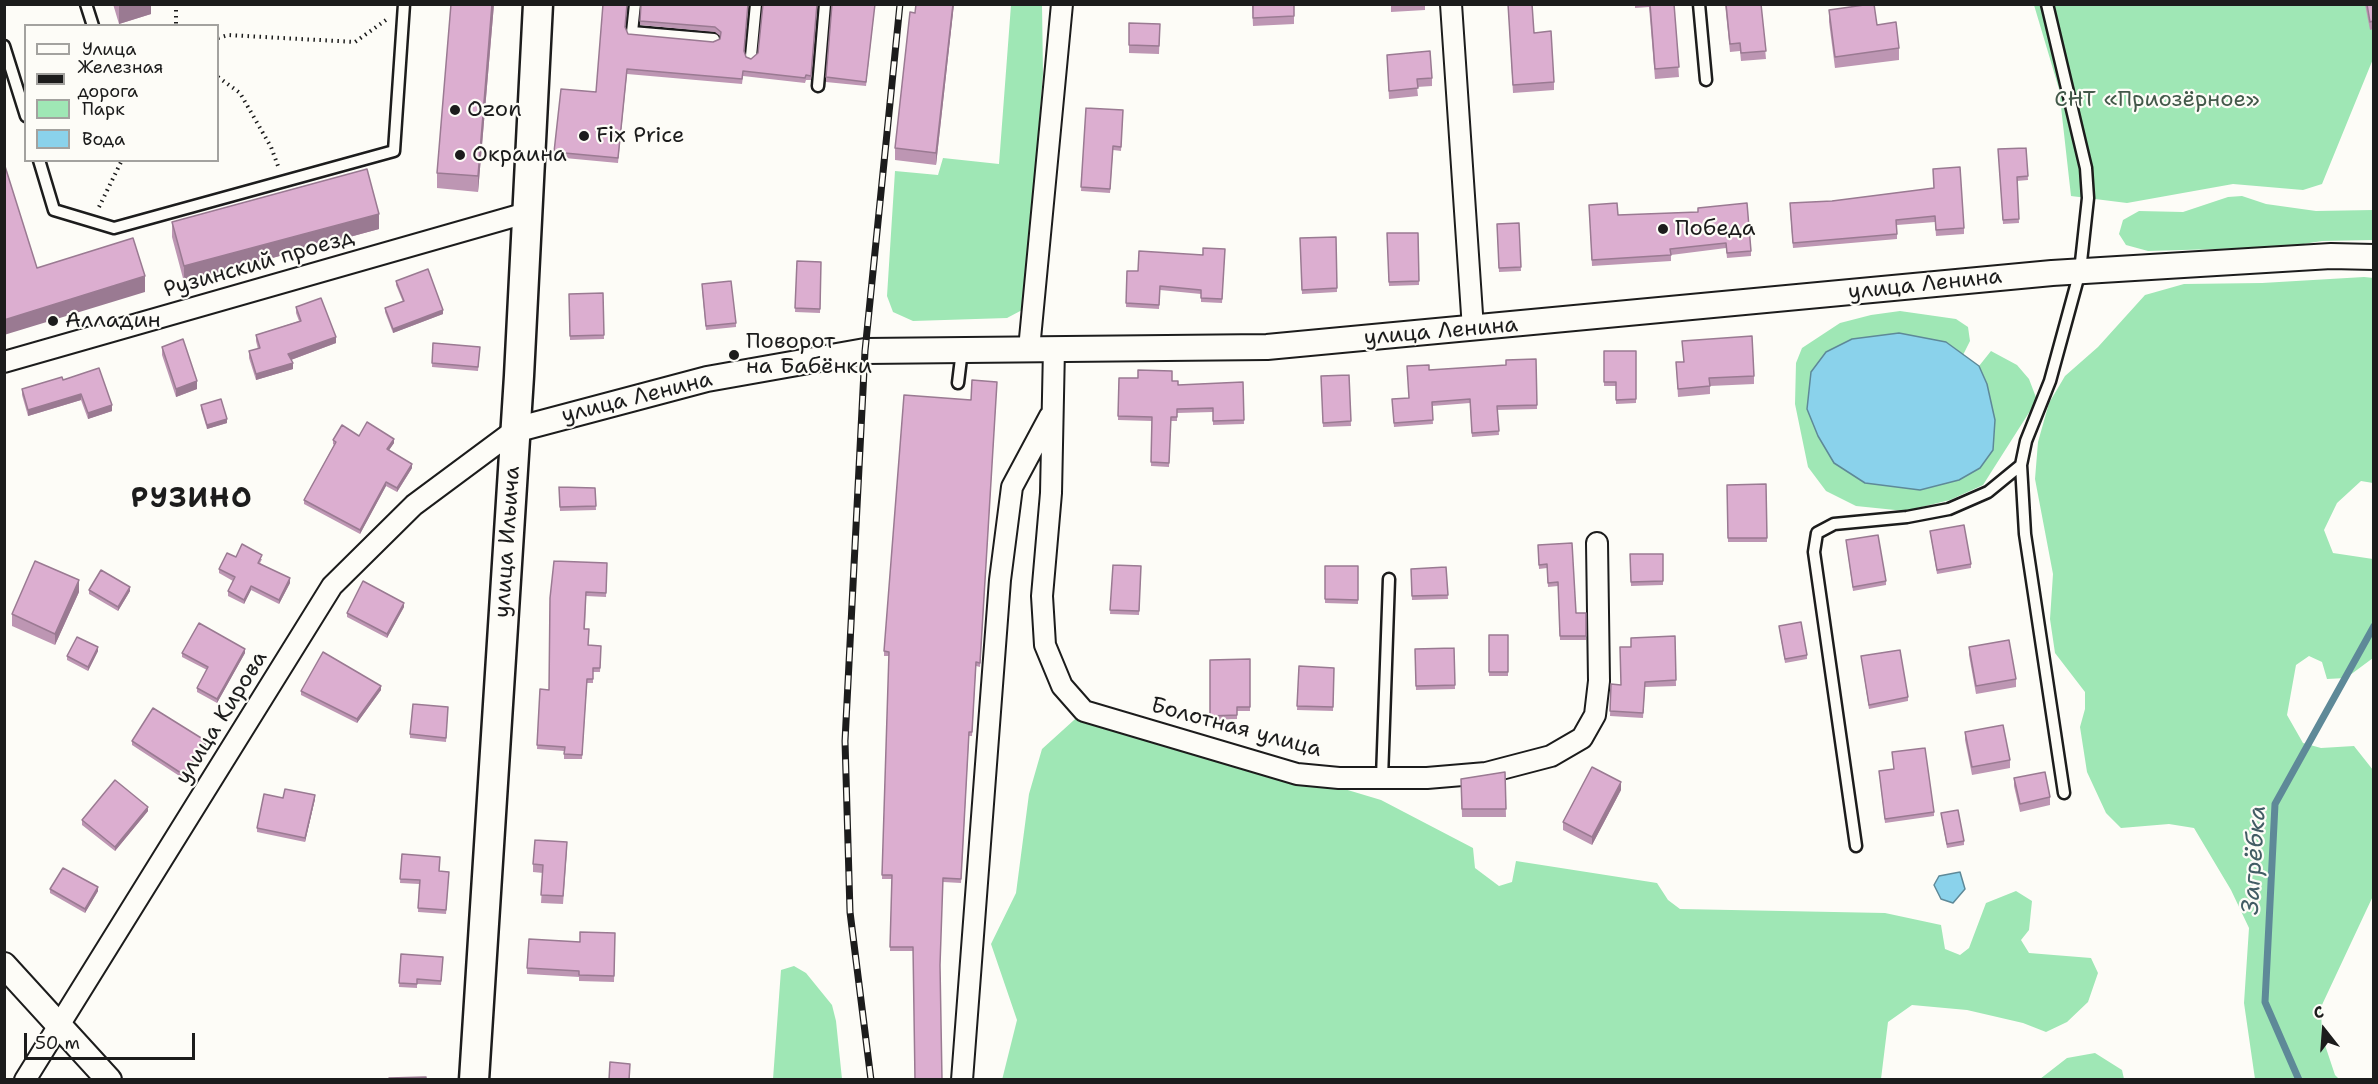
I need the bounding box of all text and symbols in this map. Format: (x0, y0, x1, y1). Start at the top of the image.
legend (24, 24, 219, 162)
text: Улица (82, 37, 136, 61)
text: Железная дорога (77, 55, 163, 103)
park label: СНТ «Приозёрное» (2054, 87, 2260, 113)
text: Парк (82, 97, 125, 121)
place label: Ozon (467, 97, 522, 123)
marker: Ozon (448, 103, 462, 117)
place label: Fix Price (596, 123, 684, 149)
text: Вода (82, 127, 125, 151)
marker: Fix Price (577, 129, 591, 143)
place label: Окраина (472, 142, 567, 168)
marker: Окраина (453, 148, 467, 162)
place label: Победа (1675, 216, 1755, 242)
marker: Победа (1656, 222, 1670, 236)
street label: Рузинский проезд (161, 224, 357, 304)
street label: улица Ленина (1847, 264, 2003, 306)
place label: Алладин (65, 308, 161, 334)
street label: улица Ленина (1363, 312, 1519, 352)
marker: Алладин (46, 314, 60, 328)
place label: Поворот на Бабёнки (746, 329, 872, 380)
marker: Поворот на Бабёнки (727, 348, 741, 362)
street label: улица Ленина (559, 367, 715, 429)
street label: улица Ильича (490, 465, 526, 619)
district label: РУЗИНО (131, 483, 253, 517)
street label: улица Кирова (170, 646, 274, 790)
street label: Болотная улица (1148, 693, 1324, 763)
water label: Загрёбка (2237, 804, 2273, 916)
north arrow (2294, 1000, 2354, 1060)
text: С (2311, 1001, 2326, 1024)
scale bar (27, 1021, 198, 1059)
text: 50 m (35, 1031, 80, 1055)

